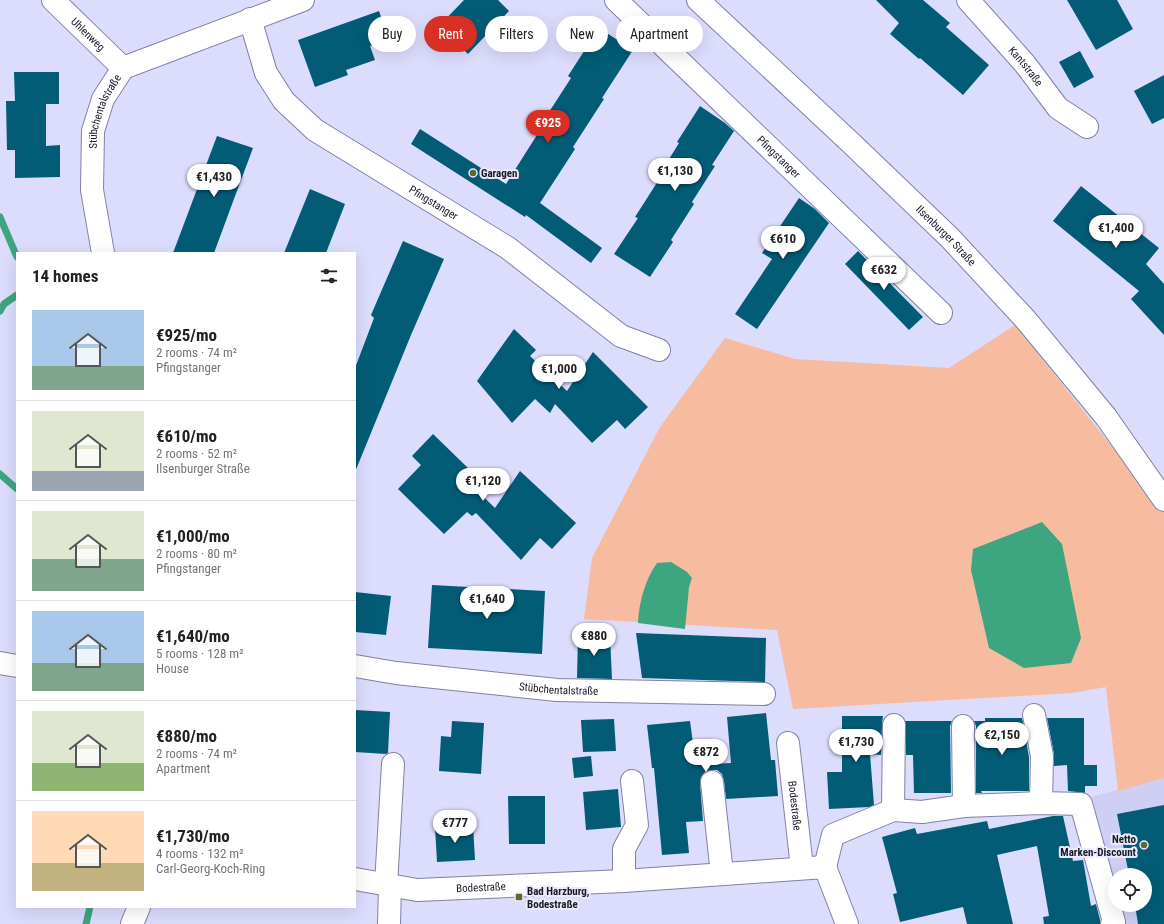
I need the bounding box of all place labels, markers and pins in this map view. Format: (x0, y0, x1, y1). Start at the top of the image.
pin: €925 (524, 110, 572, 144)
pin: €1,130 (642, 158, 708, 192)
pin: €1,430 (181, 164, 247, 198)
place label: Garagen (481, 167, 518, 180)
marker: Garagen (468, 168, 478, 178)
pin: €1,400 (1083, 215, 1149, 249)
pin: €610 (759, 226, 807, 260)
pin: €632 (860, 257, 908, 291)
pin: €1,000 (526, 356, 592, 390)
pin: €1,120 (450, 468, 516, 502)
pin: €1,640 (454, 586, 520, 620)
pin: €880 (570, 623, 618, 657)
pin: €2,150 (969, 722, 1035, 756)
pin: €1,730 (823, 729, 889, 763)
pin: €872 (682, 739, 730, 773)
pin: €777 (431, 810, 479, 844)
place label: Netto Marken-Discount (1060, 833, 1137, 859)
marker: Netto Marken-Discount (1139, 840, 1149, 850)
place label: Bad Harzburg, Bodestraße (527, 885, 590, 911)
marker: Bad Harzburg, Bodestraße (514, 892, 524, 902)

